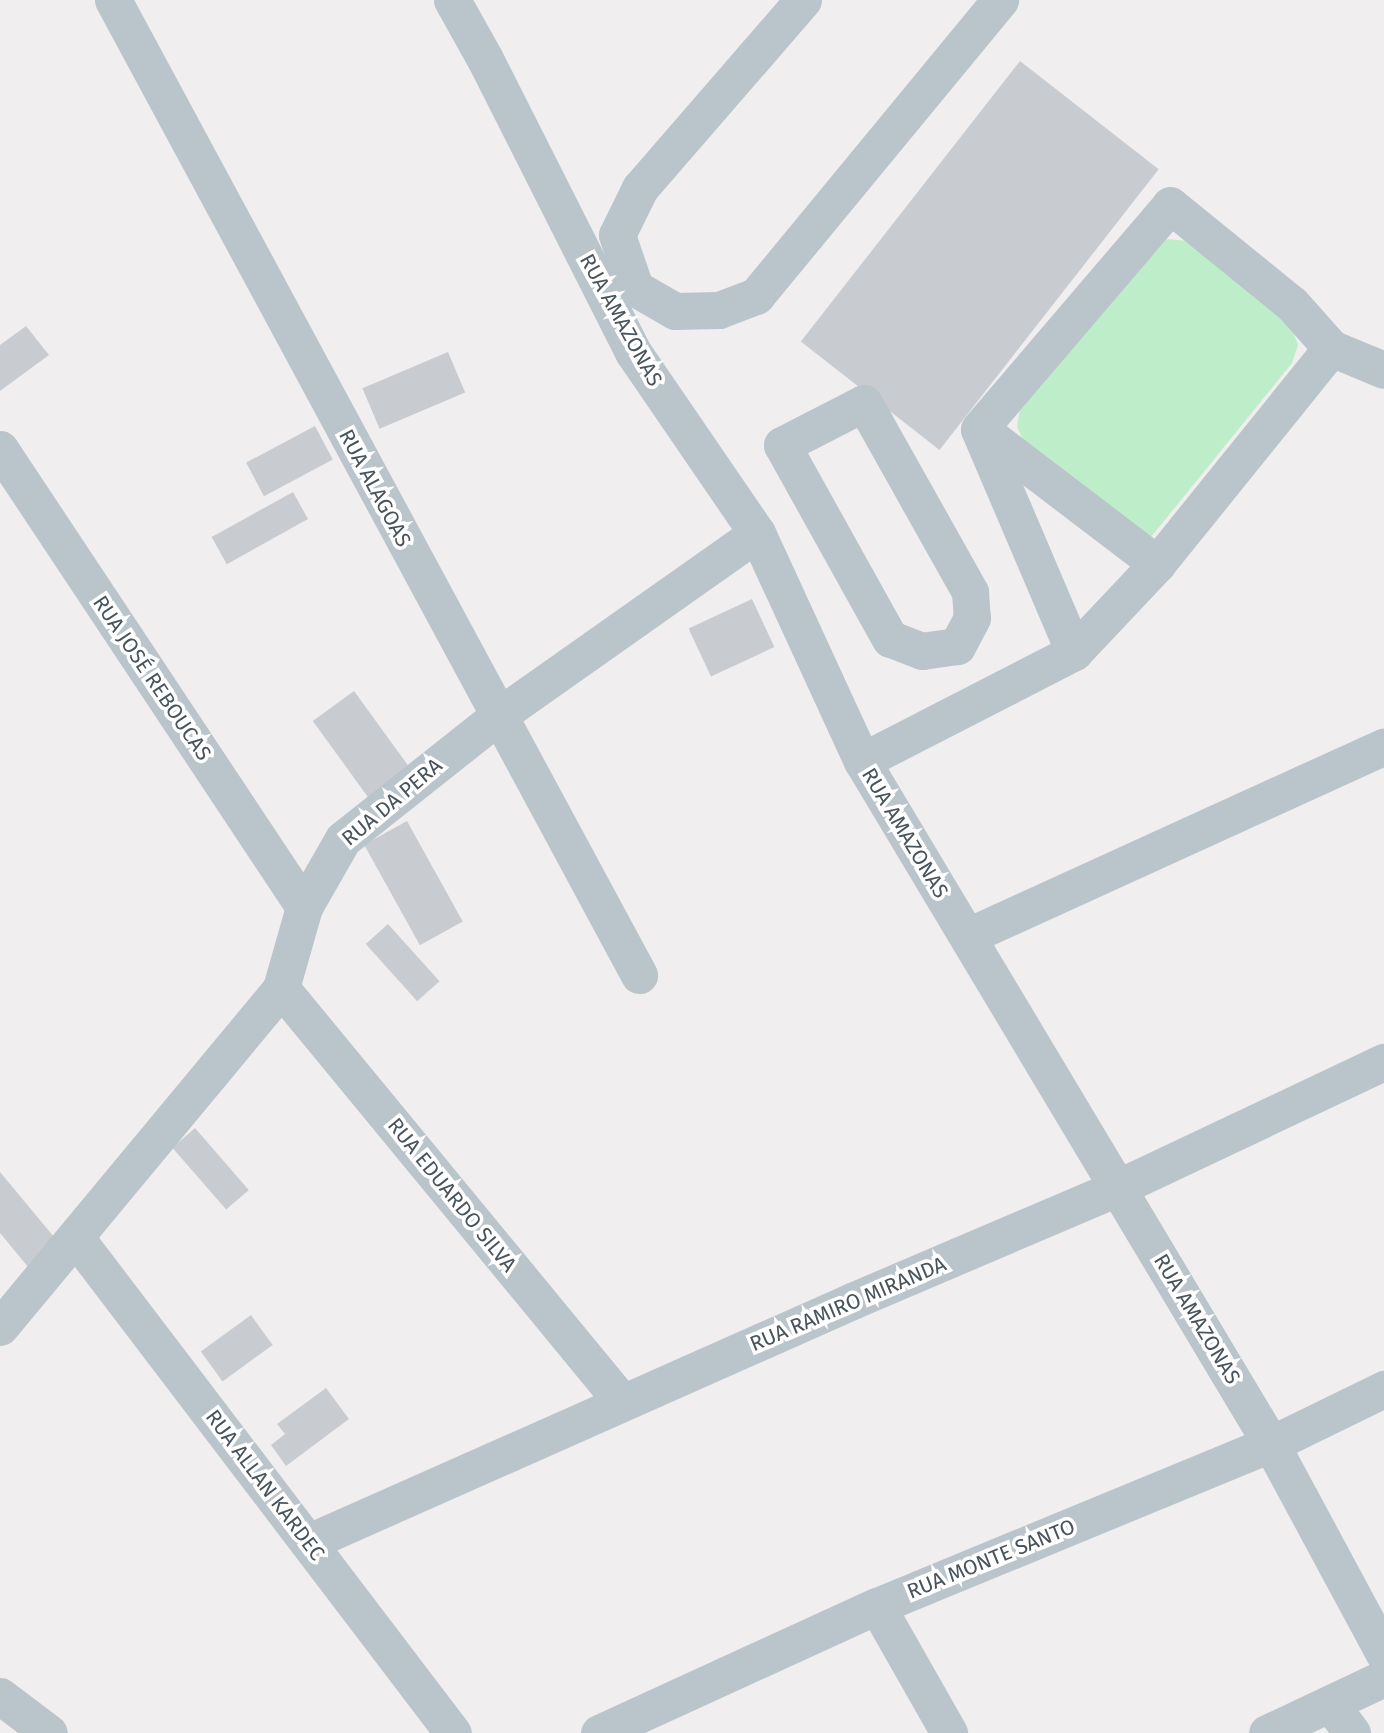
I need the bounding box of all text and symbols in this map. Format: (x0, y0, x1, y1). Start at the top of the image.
street label: RUA AMAZONAS (574, 250, 668, 390)
street label: RUA ALAGOAS (334, 425, 416, 551)
street label: RUA JOSÉ REBOUCAS (87, 591, 217, 765)
street label: RUA DA PERA (337, 753, 447, 851)
street label: RUA AMAZONAS (856, 763, 954, 903)
street label: RUA EDUARDO SILVA (382, 1113, 522, 1277)
street label: RUA AMAZONAS (1148, 1249, 1246, 1389)
street label: RUA RAMIRO MIRANDA (746, 1251, 950, 1357)
street label: RUA ALLAN KARDEC (200, 1405, 330, 1565)
street label: RUA MONTE SANTO (903, 1514, 1079, 1604)

